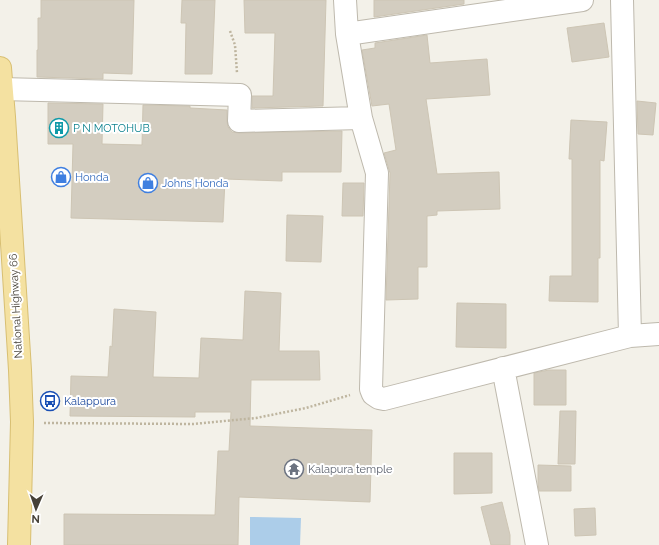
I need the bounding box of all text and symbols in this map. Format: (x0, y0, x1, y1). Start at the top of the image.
building icon: P N MOTOHUB (48, 117, 70, 139)
place label: P N MOTOHUB (73, 122, 150, 135)
shop icon: Honda (50, 166, 72, 188)
place label: Honda (75, 171, 109, 184)
shop icon: Johns Honda (137, 172, 159, 194)
place label: Johns Honda (162, 177, 229, 190)
street label: National Highway 66 (7, 253, 25, 359)
bus stop icon: Kalappura (39, 390, 61, 412)
place label: Kalappura (64, 395, 116, 408)
temple icon: Kalapura temple (283, 458, 305, 480)
place label: Kalapura temple (308, 463, 393, 476)
north arrow (16, 489, 56, 529)
text: N (31, 512, 40, 525)

